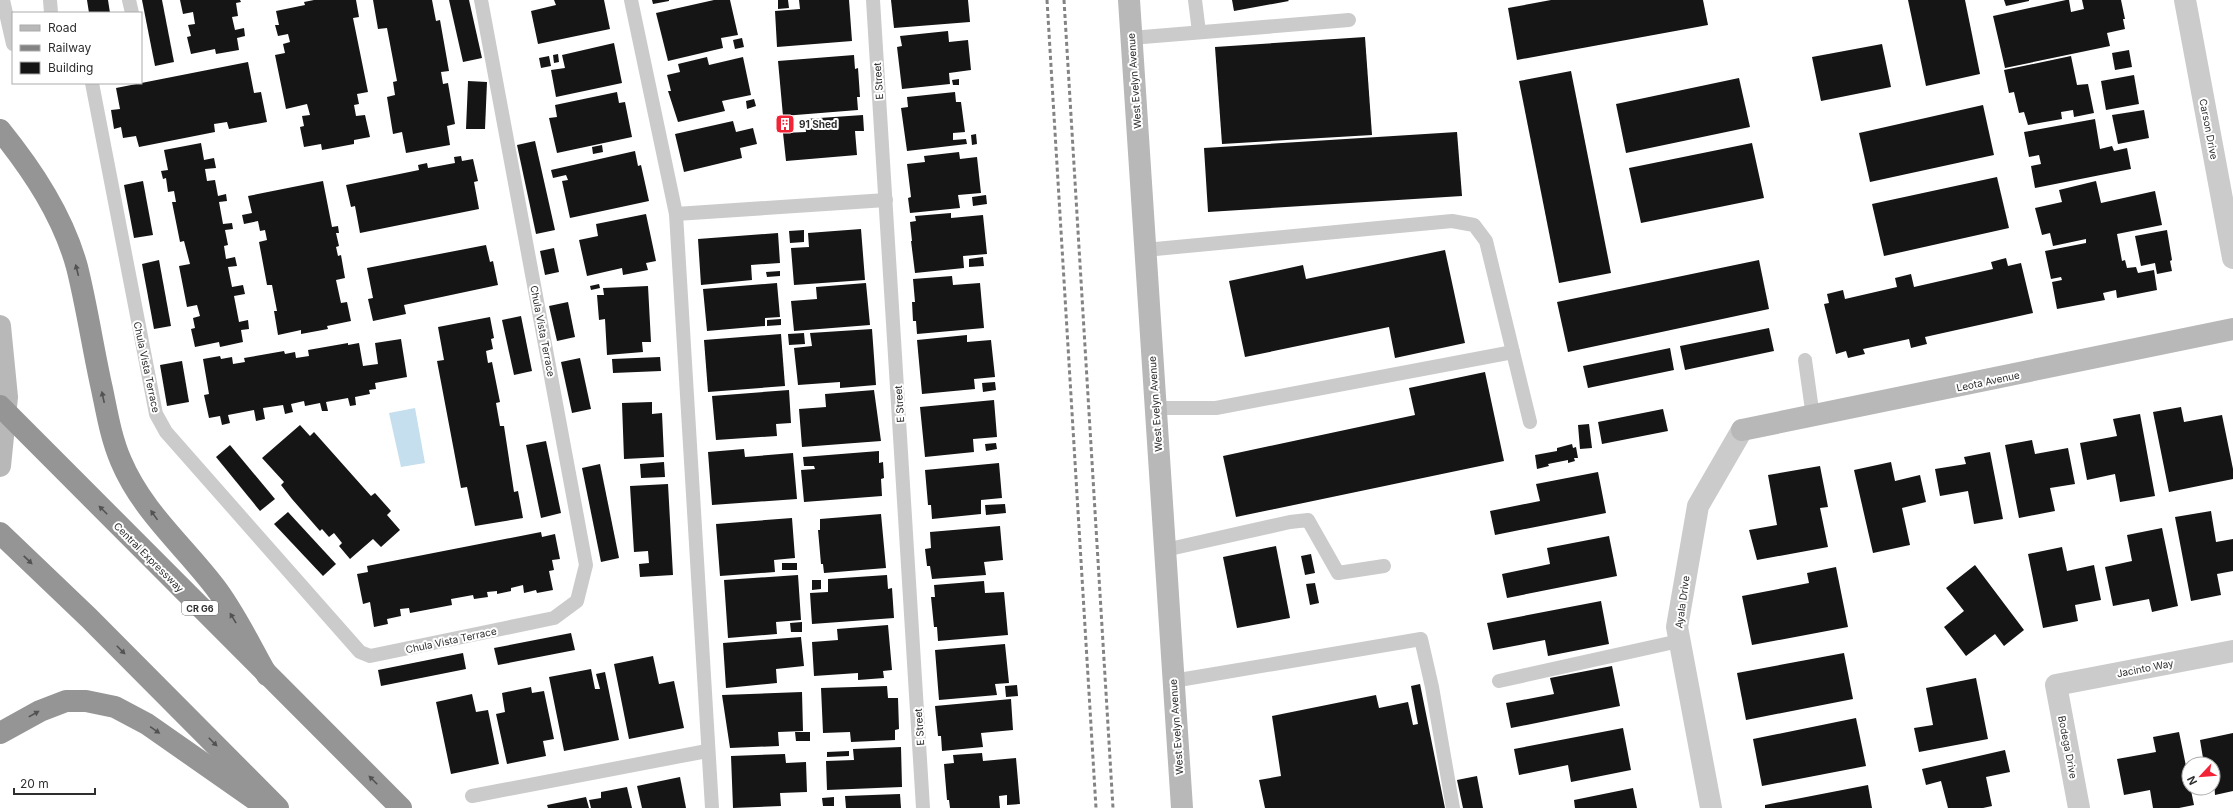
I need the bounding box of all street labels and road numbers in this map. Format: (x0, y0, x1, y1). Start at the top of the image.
street label: West Evelyn Avenue (1125, 33, 1143, 129)
street label: E Street (871, 61, 885, 100)
street label: Carson Drive (2197, 98, 2221, 160)
street label: Chula Vista Terrace (528, 284, 558, 378)
street label: Chula Vista Terrace (131, 320, 163, 414)
street label: West Evelyn Avenue (1146, 356, 1164, 452)
street label: Leota Avenue (1955, 368, 2021, 394)
street label: E Street (892, 384, 906, 423)
street label: Central Expressway (112, 520, 187, 595)
street label: Ayala Drive (1672, 575, 1692, 629)
road number: CR G6 (182, 601, 218, 615)
street label: Chula Vista Terrace (404, 624, 498, 656)
street label: Jacinto Way (2115, 657, 2175, 679)
street label: West Evelyn Avenue (1167, 679, 1185, 775)
street label: E Street (912, 707, 926, 746)
street label: Bodega Drive (2056, 715, 2080, 780)

